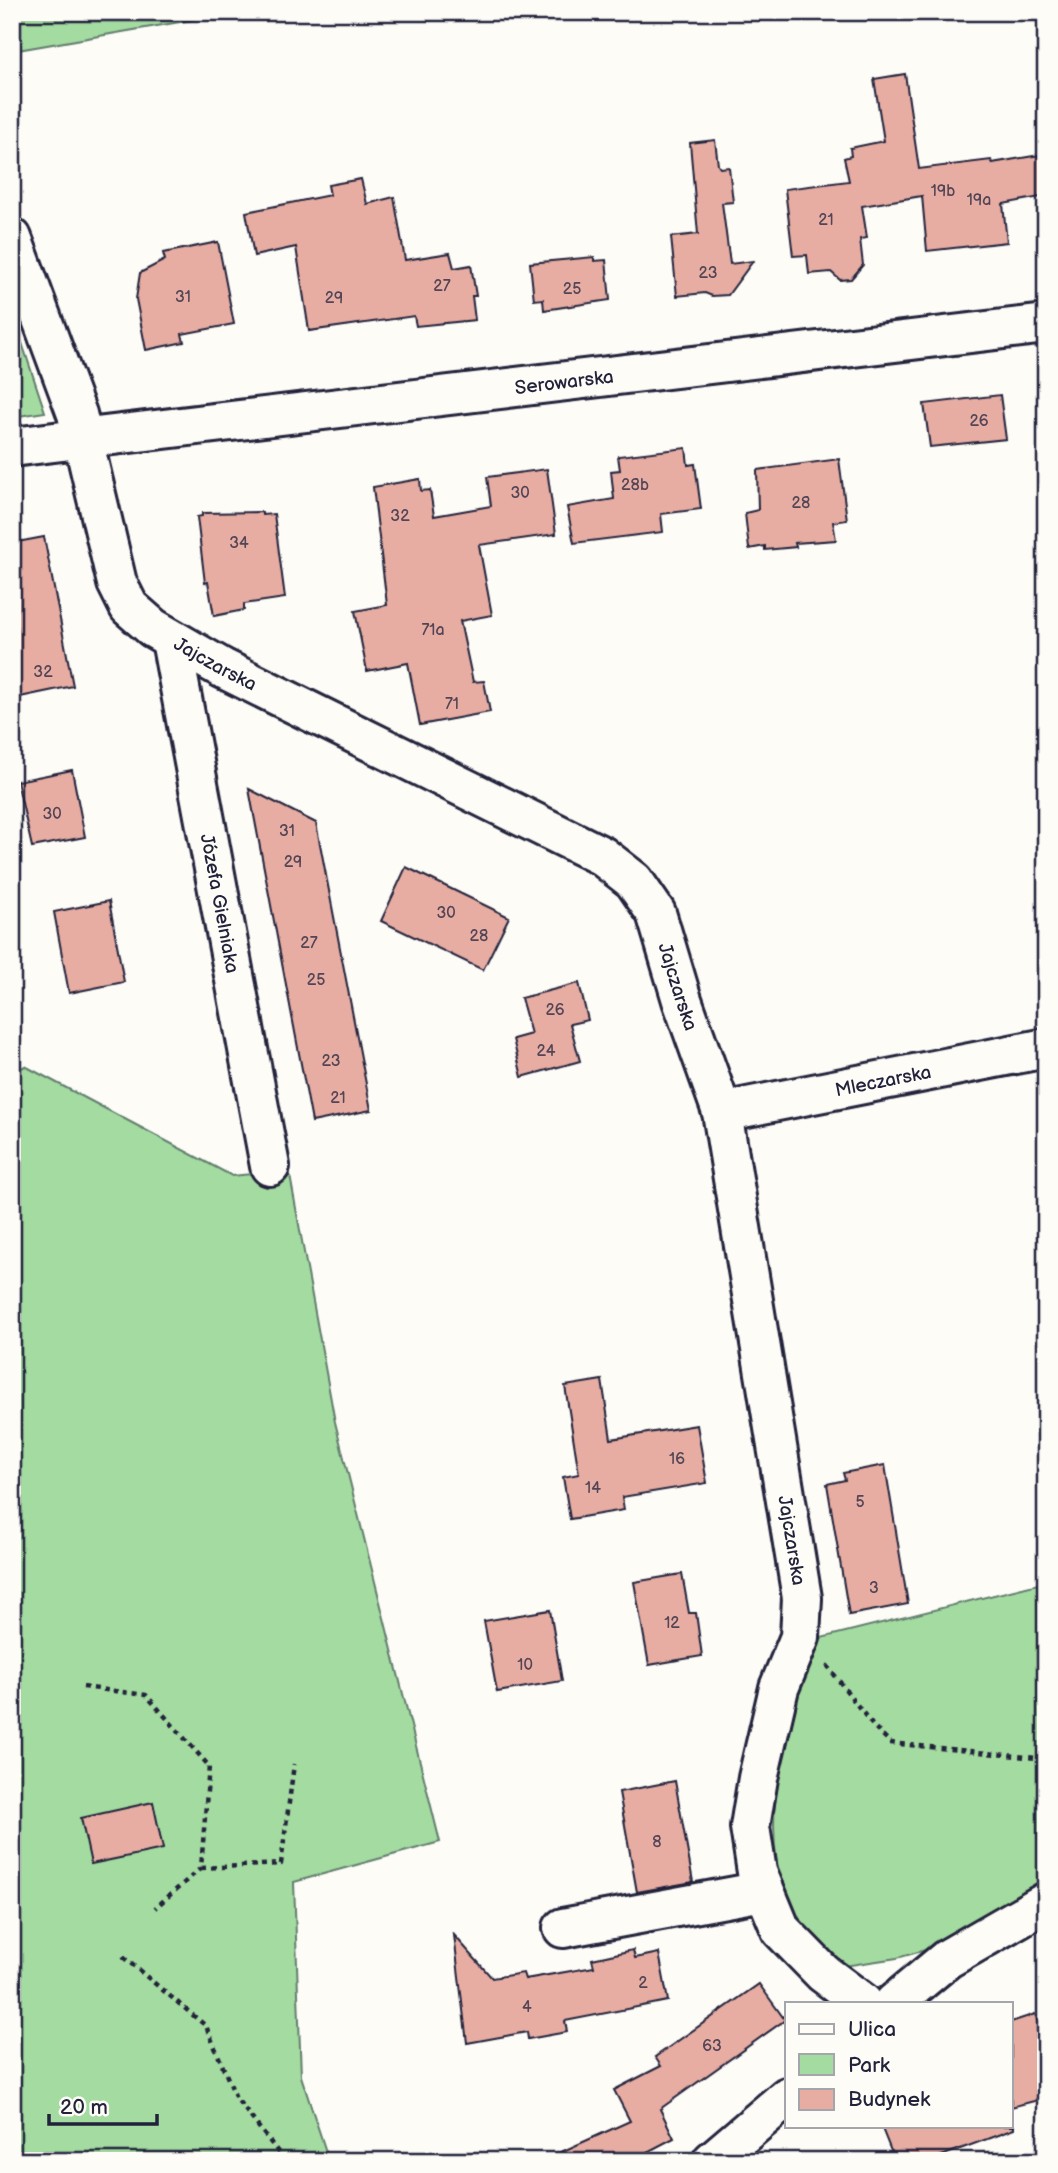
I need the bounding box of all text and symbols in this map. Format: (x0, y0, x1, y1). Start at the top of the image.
house number: 19b (931, 182, 955, 201)
house number: 19a (967, 191, 991, 210)
house number: 21 (818, 211, 834, 230)
house number: 23 (699, 264, 718, 283)
house number: 27 (433, 277, 451, 296)
house number: 25 (563, 280, 581, 299)
house number: 31 (175, 288, 191, 307)
house number: 29 (325, 289, 343, 308)
street label: Serowarska (514, 366, 615, 400)
house number: 26 (969, 412, 989, 431)
house number: 28b (621, 476, 649, 495)
house number: 30 (510, 484, 530, 503)
house number: 28 (792, 494, 810, 513)
house number: 32 (390, 507, 410, 526)
house number: 34 (229, 534, 249, 553)
house number: 71a (421, 621, 445, 640)
street label: Jajczarska (170, 633, 260, 696)
house number: 32 (33, 663, 53, 682)
house number: 71 (445, 695, 459, 714)
house number: 30 (42, 805, 62, 824)
house number: 31 (279, 822, 295, 841)
street label: Józefa Gielniaka (195, 832, 243, 975)
house number: 29 (284, 853, 302, 872)
house number: 30 (436, 904, 456, 923)
house number: 28 (470, 927, 488, 946)
house number: 27 (300, 934, 318, 953)
street label: Jajczarska (653, 940, 702, 1034)
house number: 25 (307, 971, 325, 990)
house number: 26 (545, 1001, 565, 1020)
house number: 24 (537, 1042, 556, 1061)
house number: 23 (322, 1052, 341, 1071)
street label: Mleczarska (833, 1061, 933, 1102)
house number: 21 (330, 1089, 346, 1108)
house number: 16 (669, 1450, 685, 1469)
house number: 14 (585, 1479, 601, 1498)
house number: 5 (855, 1493, 865, 1512)
street label: Jajczarska (772, 1494, 810, 1587)
house number: 3 (869, 1579, 879, 1598)
house number: 12 (664, 1614, 680, 1633)
house number: 10 (517, 1656, 533, 1675)
house number: 8 (652, 1833, 662, 1852)
house number: 2 (638, 1974, 648, 1993)
house number: 4 (522, 1998, 532, 2017)
legend (785, 2002, 1012, 2128)
text: Ulica (848, 2017, 896, 2042)
house number: 63 (702, 2037, 722, 2056)
text: Park (848, 2053, 891, 2078)
scale bar (49, 2082, 158, 2126)
text: Budynek (848, 2087, 931, 2112)
text: 20 m (60, 2095, 108, 2120)

